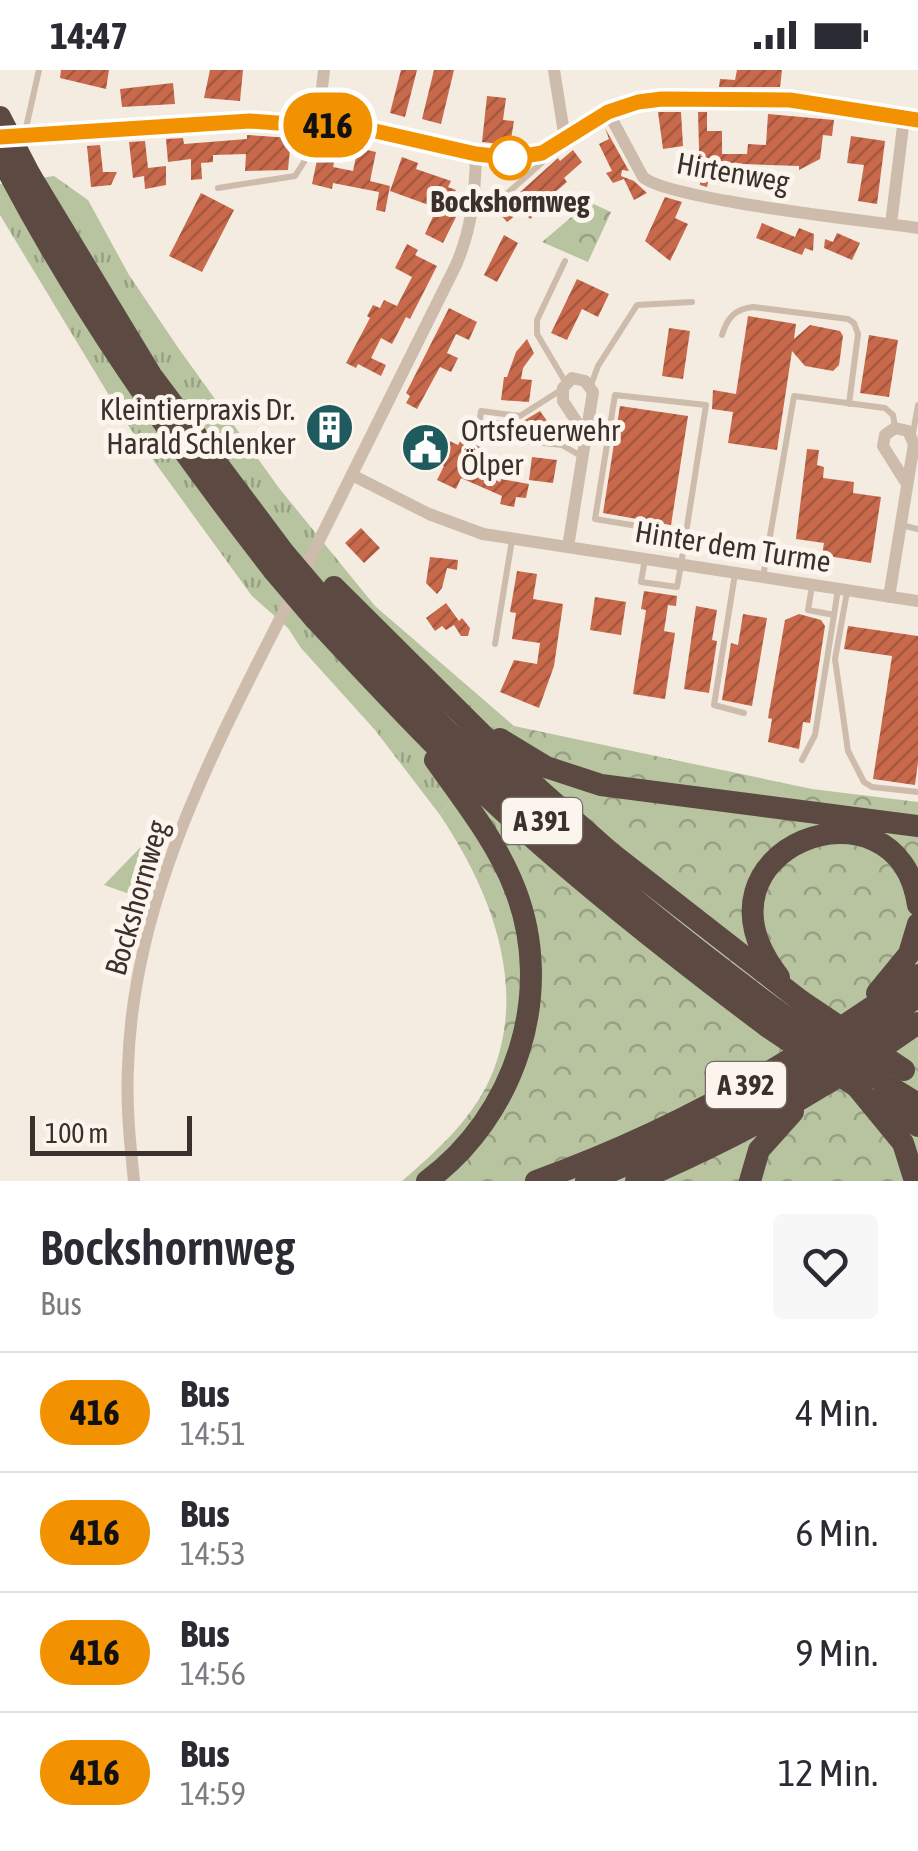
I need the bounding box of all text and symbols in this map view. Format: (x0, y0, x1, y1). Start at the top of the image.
text: 14:47 (50, 14, 128, 57)
line badge: 416 (270, 92, 386, 158)
text: 416 (303, 105, 353, 145)
marker: Bockshornweg (489, 137, 531, 179)
street label: Hirtenweg (674, 145, 792, 199)
place label: Bockshornweg (430, 184, 590, 218)
place label: Kleintierpraxis Dr. Harald Schlenker (100, 392, 296, 460)
building icon: Kleintierpraxis Dr. Harald Schlenker (304, 401, 356, 453)
place label: Ortsfeuerwehr Ölper (461, 413, 621, 481)
public building icon: Ortsfeuerwehr Ölper (400, 422, 452, 474)
street label: Hinter dem Turme (633, 514, 833, 578)
road number: A 391 (502, 798, 582, 844)
street label: Bockshornweg (98, 816, 174, 979)
road number: A 392 (706, 1062, 786, 1108)
scale bar (30, 1111, 192, 1156)
text: 100 m (45, 1117, 108, 1149)
button: heart (773, 1214, 878, 1319)
text: Bockshornweg (40, 1220, 295, 1275)
text: Bus (40, 1285, 82, 1322)
text: Bus (180, 1372, 230, 1415)
text: 4 Min. (796, 1391, 878, 1434)
text: 416 (70, 1392, 120, 1432)
text: 14:51 (180, 1415, 246, 1452)
text: Bus (180, 1492, 230, 1535)
text: 6 Min. (796, 1511, 878, 1554)
text: 416 (70, 1512, 120, 1552)
text: 14:53 (180, 1535, 246, 1572)
text: Bus (180, 1612, 230, 1655)
text: 9 Min. (796, 1631, 878, 1674)
text: 416 (70, 1632, 120, 1672)
text: 14:56 (180, 1655, 246, 1692)
text: Bus (180, 1732, 230, 1775)
text: 12 Min. (778, 1751, 878, 1794)
text: 416 (70, 1752, 120, 1792)
text: 14:59 (180, 1775, 246, 1812)

